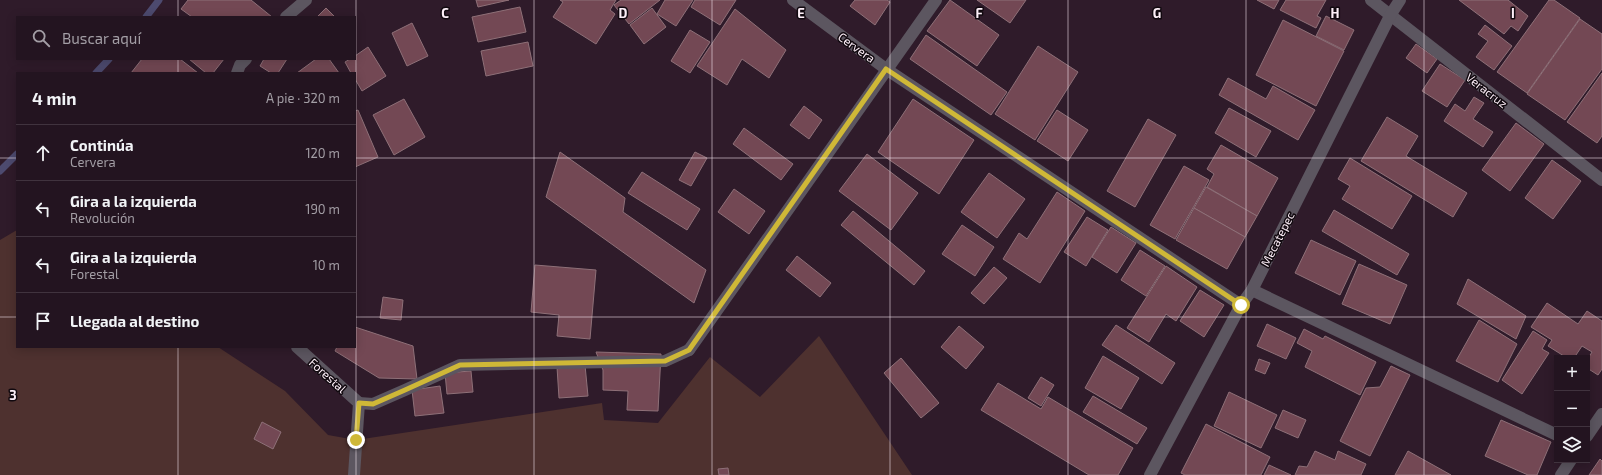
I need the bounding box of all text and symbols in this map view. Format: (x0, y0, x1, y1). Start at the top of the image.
text: C (441, 5, 449, 21)
text: D (619, 5, 628, 21)
text: E (797, 5, 805, 21)
text: F (975, 5, 983, 21)
text: G (1153, 5, 1161, 21)
text: H (1331, 5, 1340, 21)
text: I (1511, 5, 1515, 21)
search box (16, 16, 356, 60)
icon: search (30, 27, 52, 49)
text: Buscar aquí (62, 29, 141, 47)
street label: Cervera (836, 29, 878, 65)
street label: Veracruz (1464, 70, 1510, 110)
text: 4 min (32, 88, 76, 108)
text: A pie · 320 m (266, 90, 340, 106)
text: Continúa (70, 136, 133, 154)
icon: ahead (32, 142, 54, 164)
text: 120 m (305, 145, 340, 161)
text: Cervera (70, 154, 116, 170)
text: Gira a la izquierda (70, 192, 197, 210)
icon: left (32, 198, 54, 220)
text: 190 m (305, 201, 340, 217)
street label: Mecatepec (1257, 209, 1297, 269)
text: Revolución (70, 210, 135, 226)
text: Gira a la izquierda (70, 248, 197, 266)
icon: left (32, 254, 54, 276)
text: 10 m (313, 257, 340, 273)
text: Forestal (70, 266, 119, 282)
route start (1232, 296, 1250, 314)
icon: arrive (32, 310, 54, 332)
text: Llegada al destino (70, 312, 199, 330)
street label: Forestal (307, 355, 350, 396)
map controls (1554, 355, 1590, 463)
button: + (1554, 355, 1590, 391)
text: 3 (9, 387, 17, 403)
button: − (1554, 391, 1590, 427)
button: layers (1554, 427, 1590, 463)
route end (347, 431, 365, 449)

